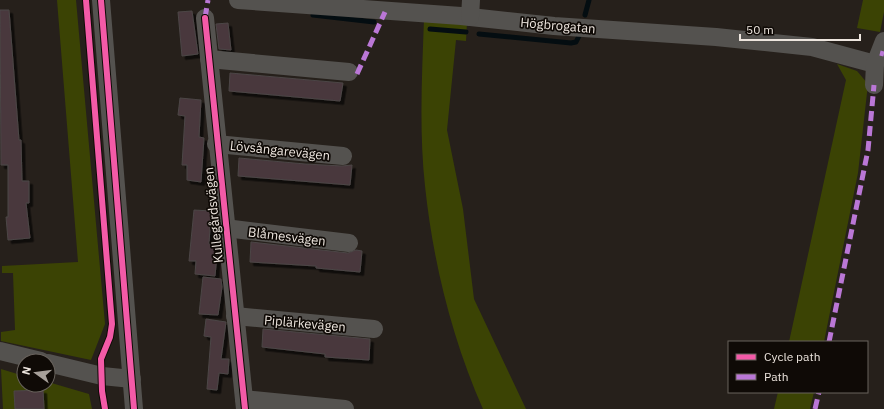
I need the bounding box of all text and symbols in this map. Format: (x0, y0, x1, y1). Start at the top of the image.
street label: Högbrogatan (520, 14, 596, 37)
scale bar (740, 16, 860, 42)
text: 50 m (746, 22, 774, 37)
street label: Lövsångarevägen (229, 137, 331, 164)
street label: Kullegårdsvägen (200, 166, 227, 264)
street label: Blåmesvägen (247, 223, 327, 250)
street label: Piplärkevägen (263, 311, 347, 336)
legend (728, 341, 868, 393)
text: Cycle path (764, 349, 821, 364)
north arrow (16, 353, 56, 393)
text: N (19, 365, 34, 376)
text: Path (764, 369, 789, 384)

